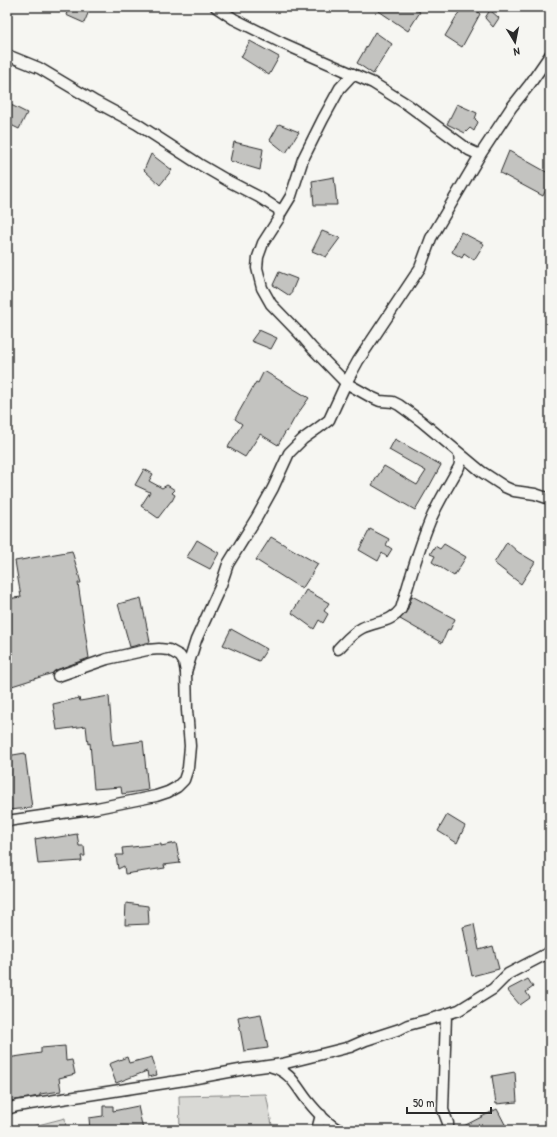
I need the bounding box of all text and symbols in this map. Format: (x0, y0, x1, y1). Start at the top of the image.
north arrow (495, 22, 535, 62)
text: N (512, 44, 521, 59)
scale bar (407, 1089, 491, 1115)
text: 50 m (413, 1094, 434, 1111)

